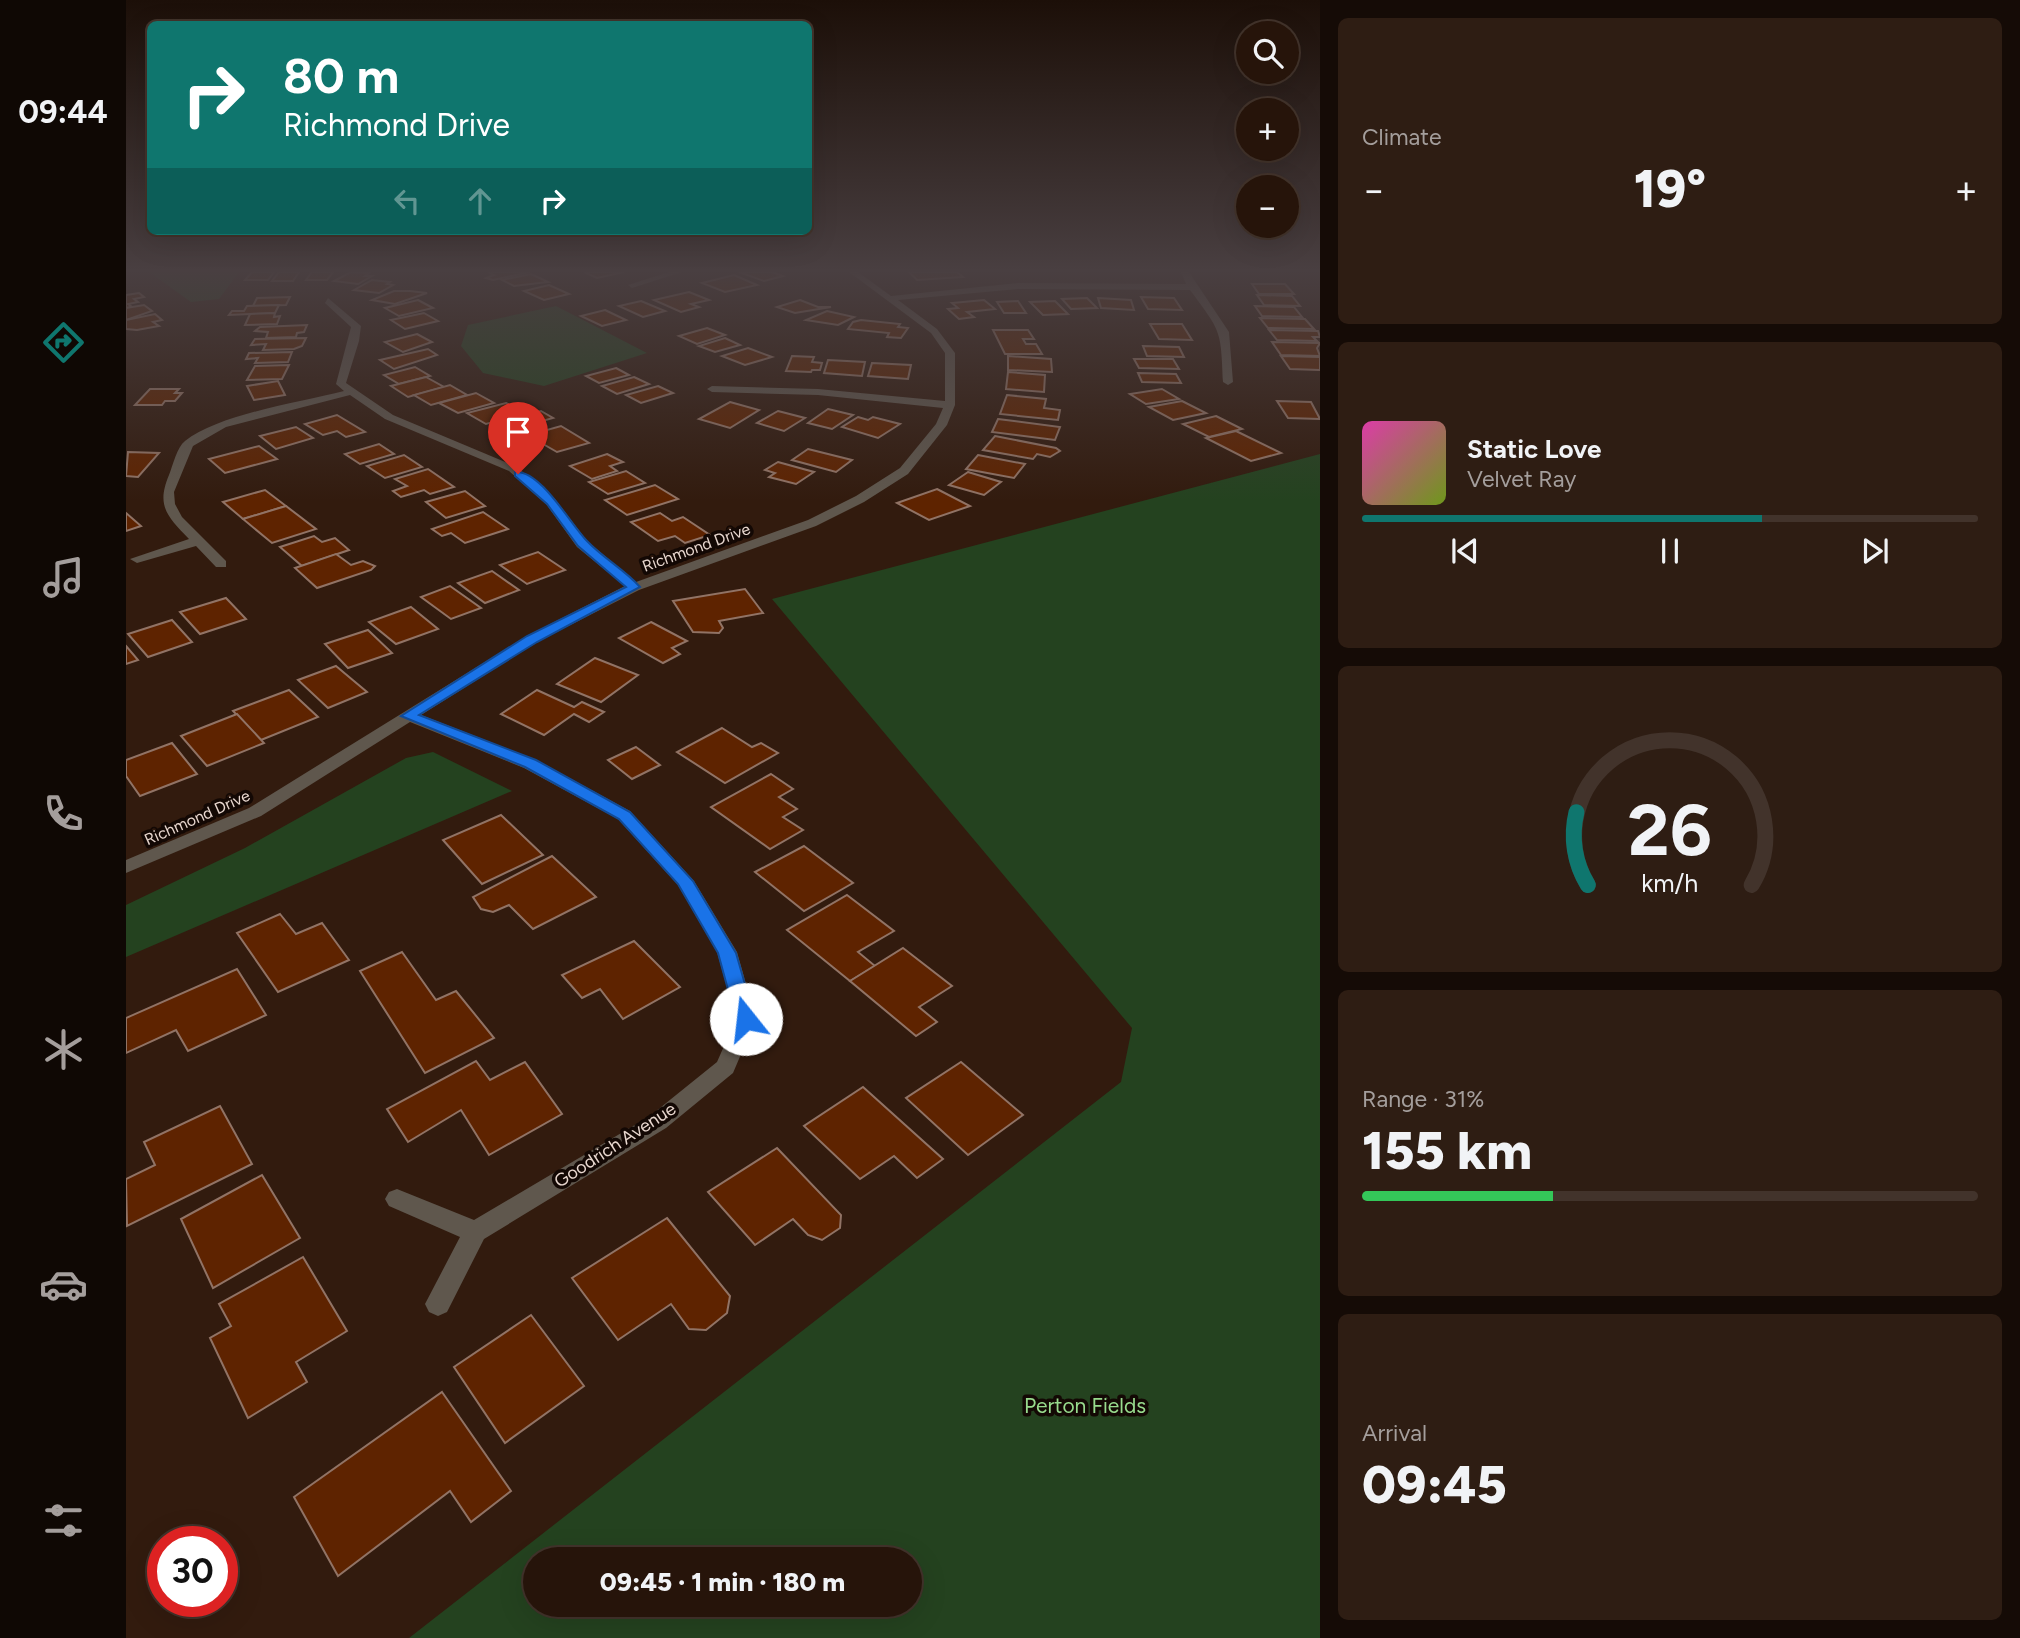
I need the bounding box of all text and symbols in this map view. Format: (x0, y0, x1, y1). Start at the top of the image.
map controls (1236, 21, 1299, 238)
button: search (1236, 21, 1299, 84)
text: 80 m (283, 46, 399, 105)
icon: right (168, 49, 259, 140)
text: 09:44 (18, 93, 108, 131)
button: + (1236, 98, 1299, 161)
text: Richmond Drive (283, 106, 510, 144)
text: Climate (1362, 123, 1441, 151)
text: 19° (1634, 158, 1706, 220)
text: − (1362, 167, 1386, 213)
text: + (1954, 167, 1978, 213)
button: − (1236, 175, 1299, 238)
icon: left (388, 182, 426, 220)
icon: ahead (461, 182, 499, 220)
icon: right (534, 182, 572, 220)
icon: directions (39, 318, 88, 367)
pin (488, 402, 548, 474)
icon: arrive (499, 413, 537, 451)
text: Static Love (1467, 433, 1601, 465)
text: Velvet Ray (1467, 465, 1576, 493)
street label: Richmond Drive (640, 519, 753, 576)
icon: previous (1446, 532, 1484, 570)
icon: pause (1651, 532, 1689, 570)
icon: next (1856, 532, 1894, 570)
icon: music (39, 553, 88, 602)
street label: Richmond Drive (142, 786, 253, 849)
text: 26 (1628, 786, 1712, 873)
icon: phone (39, 789, 88, 838)
text: km/h (1641, 868, 1699, 898)
position arrow (709, 982, 783, 1056)
icon: climate (39, 1025, 88, 1074)
text: Range · 31% (1362, 1085, 1484, 1113)
street label: Goodrich Avenue (550, 1097, 680, 1192)
text: 155 km (1362, 1120, 1532, 1182)
icon: car (39, 1260, 88, 1309)
park label: Perton Fields (1024, 1393, 1146, 1418)
text: Arrival (1362, 1419, 1427, 1447)
text: 09:45 (1362, 1454, 1507, 1516)
icon: filters (39, 1496, 88, 1545)
speed limit sign: 30 (147, 1526, 238, 1617)
text: 09:45 · 1 min · 180 m (600, 1566, 845, 1598)

